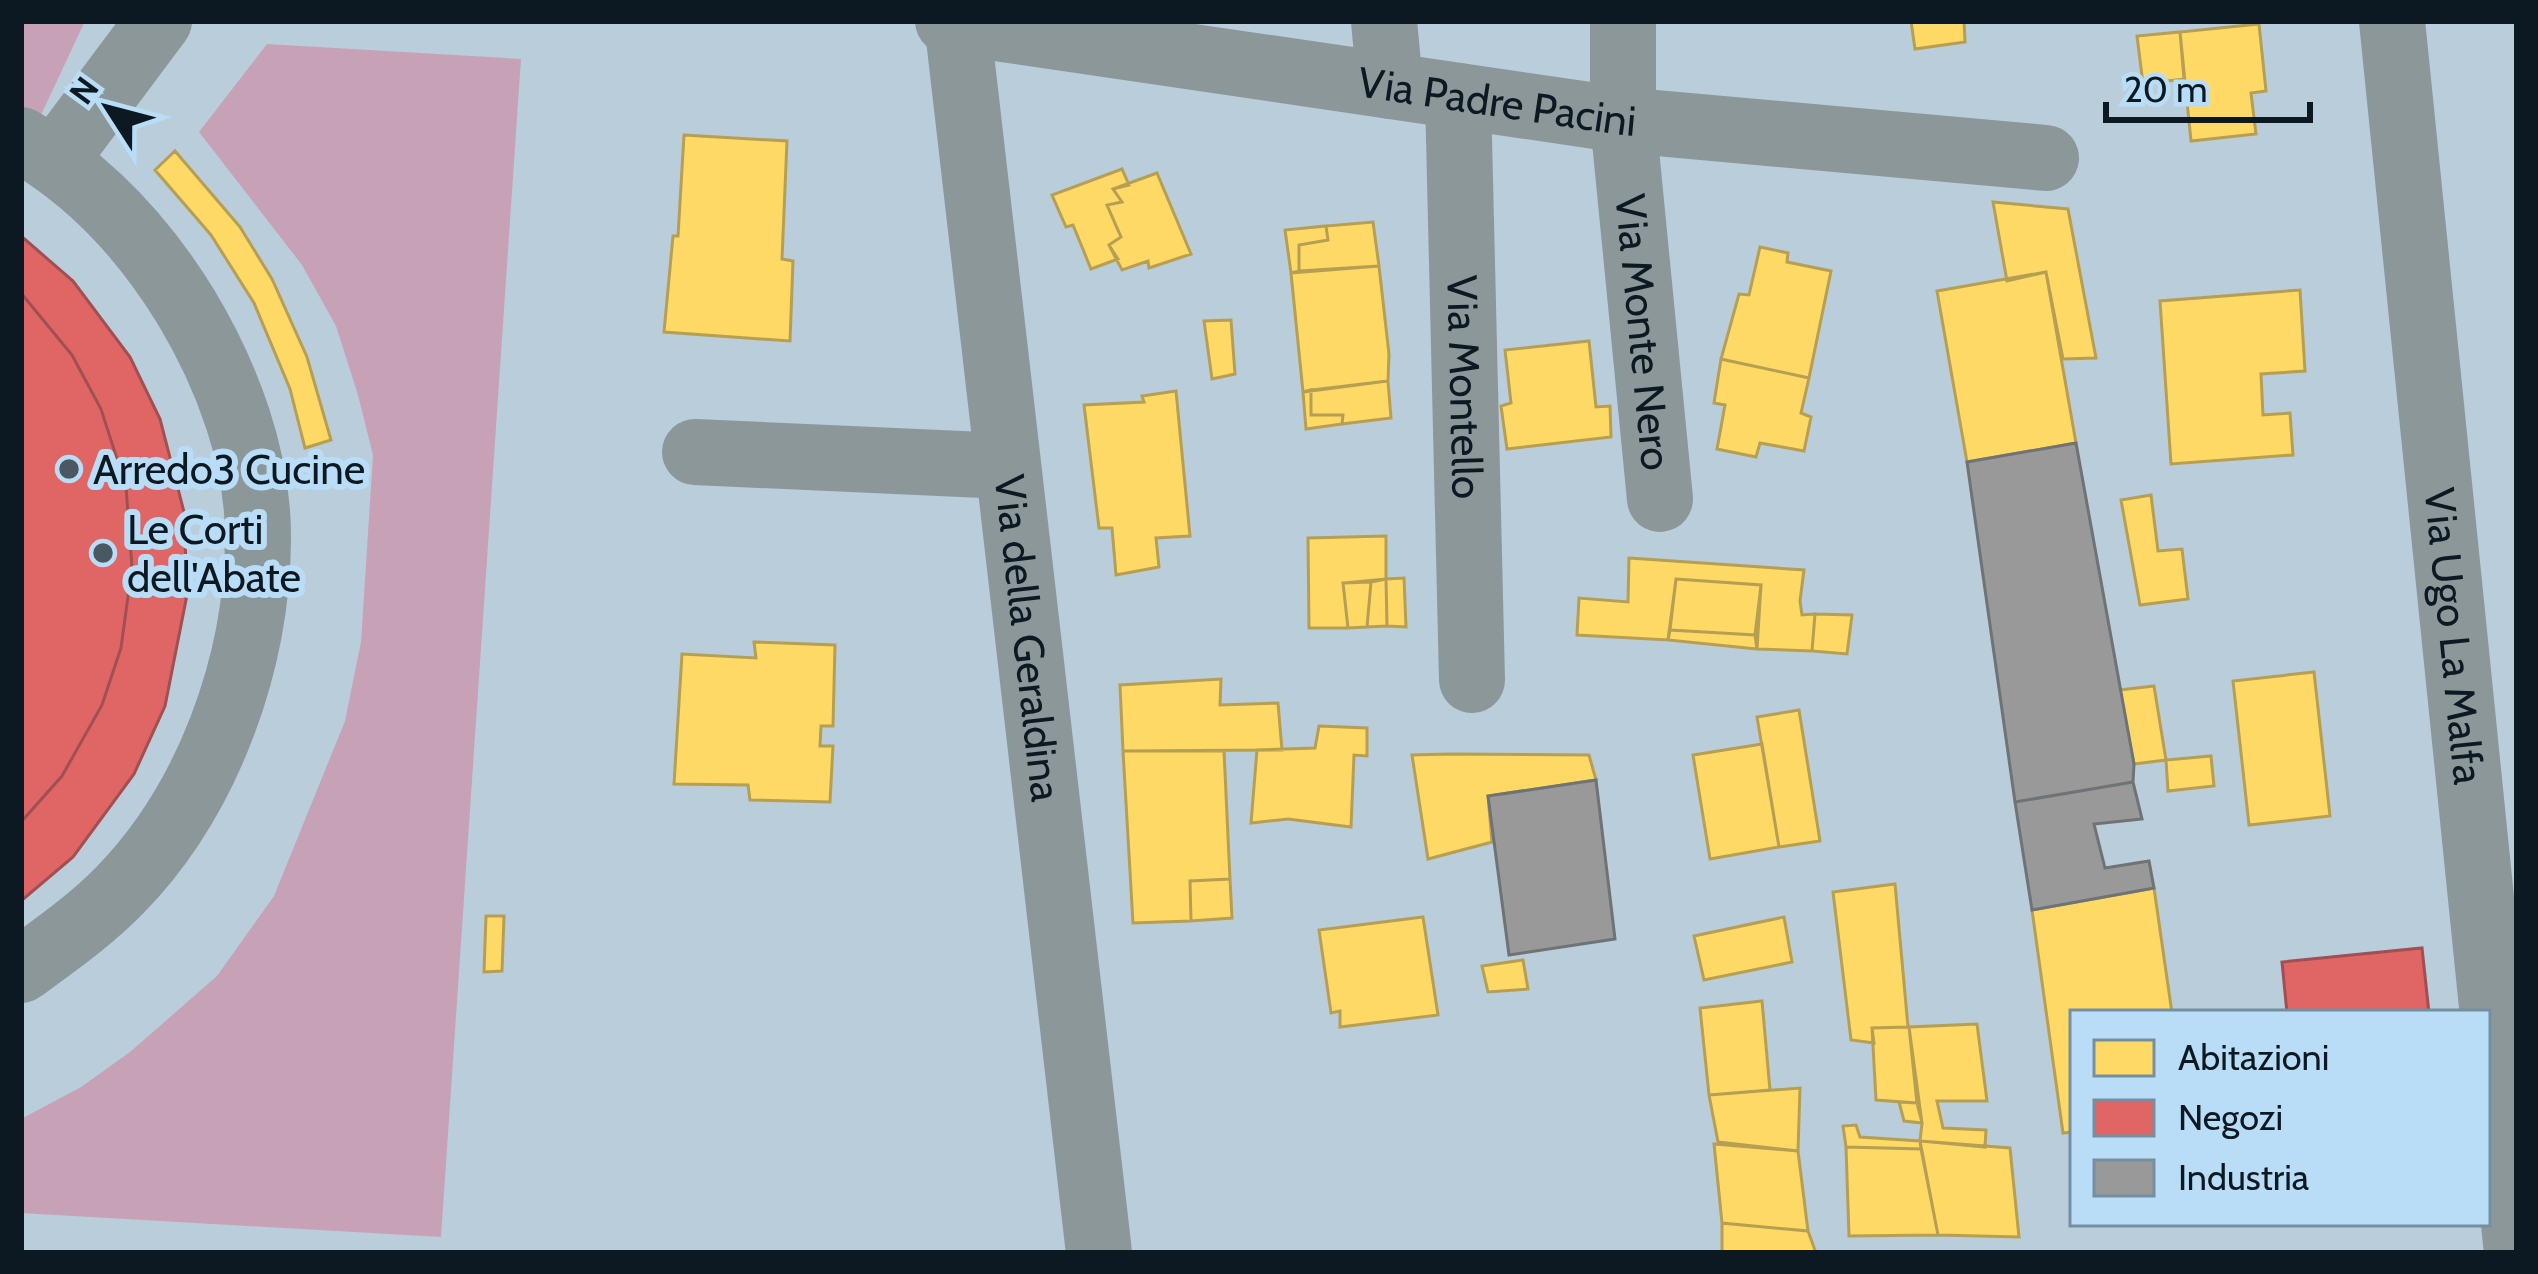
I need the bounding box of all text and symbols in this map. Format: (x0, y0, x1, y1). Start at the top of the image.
north arrow (48, 48, 168, 168)
scale bar (2106, 48, 2310, 122)
street label: Via Padre Pacini (1355, 55, 1638, 147)
text: 20 m (2124, 67, 2208, 111)
text: N (61, 69, 107, 112)
street label: Via Monte Nero (1604, 192, 1683, 472)
street label: Via Montello (1436, 274, 1494, 500)
place label: Arredo3 Cucine (93, 443, 365, 495)
marker: Arredo3 Cucine (56, 456, 82, 482)
street label: Via della Geraldina (983, 472, 1073, 804)
street label: Via Ugo La Malfa (2413, 485, 2495, 787)
place label: Le Corti dell'Abate (127, 503, 301, 603)
marker: Le Corti dell'Abate (90, 540, 116, 566)
legend (2070, 1010, 2490, 1226)
text: Abitazioni (2178, 1035, 2329, 1079)
text: Negozi (2178, 1095, 2283, 1139)
text: Industria (2178, 1155, 2309, 1199)

